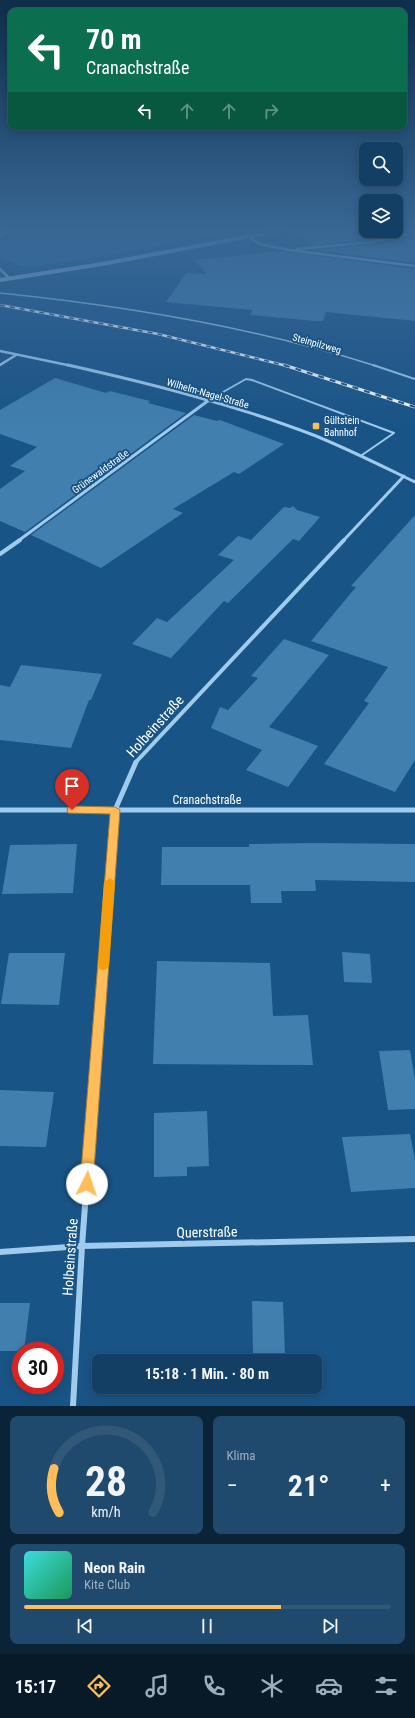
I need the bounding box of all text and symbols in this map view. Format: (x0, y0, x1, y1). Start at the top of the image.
text: 70 m (86, 23, 142, 56)
icon: left (20, 24, 72, 76)
text: Cranachstraße (86, 57, 189, 78)
icon: left (134, 100, 156, 122)
icon: ahead (176, 100, 198, 122)
icon: ahead (218, 100, 240, 122)
icon: right (260, 100, 282, 122)
map controls (359, 142, 403, 238)
button: search (359, 142, 403, 186)
button: layers (359, 194, 403, 238)
street label: Steinpilzweg (291, 331, 342, 356)
street label: Wilhelm-Nagel-Straße (165, 376, 251, 411)
place label: Gültstein Bahnhof (324, 415, 359, 438)
marker: Gültstein Bahnhof (311, 421, 321, 431)
street label: Grünewaldstraße (70, 447, 131, 496)
street label: Holbeinstraße (123, 692, 187, 760)
pin (55, 769, 89, 810)
icon: arrive (61, 775, 83, 797)
street label: Cranachstraße (173, 793, 242, 807)
position arrow (66, 1163, 108, 1205)
street label: Holbeinstraße (59, 1217, 81, 1296)
street label: Querstraße (176, 1223, 238, 1241)
speed limit sign: 30 (12, 1342, 64, 1394)
text: 15:18 · 1 Min. · 80 m (145, 1365, 269, 1383)
text: Klima (227, 1448, 256, 1463)
text: 28 (85, 1457, 127, 1506)
text: 21° (288, 1468, 330, 1503)
text: − (227, 1473, 238, 1498)
text: + (380, 1473, 391, 1498)
text: km/h (92, 1504, 121, 1520)
text: Neon Rain (84, 1559, 145, 1577)
text: Kite Club (84, 1577, 130, 1592)
icon: previous (74, 1615, 96, 1637)
icon: pause (196, 1615, 218, 1637)
icon: next (319, 1615, 341, 1637)
icon: directions (85, 1672, 113, 1700)
icon: music (143, 1672, 171, 1700)
icon: phone (200, 1672, 228, 1700)
icon: climate (258, 1672, 286, 1700)
icon: car (315, 1672, 343, 1700)
icon: filters (372, 1672, 400, 1700)
text: 15:17 (15, 1676, 56, 1697)

